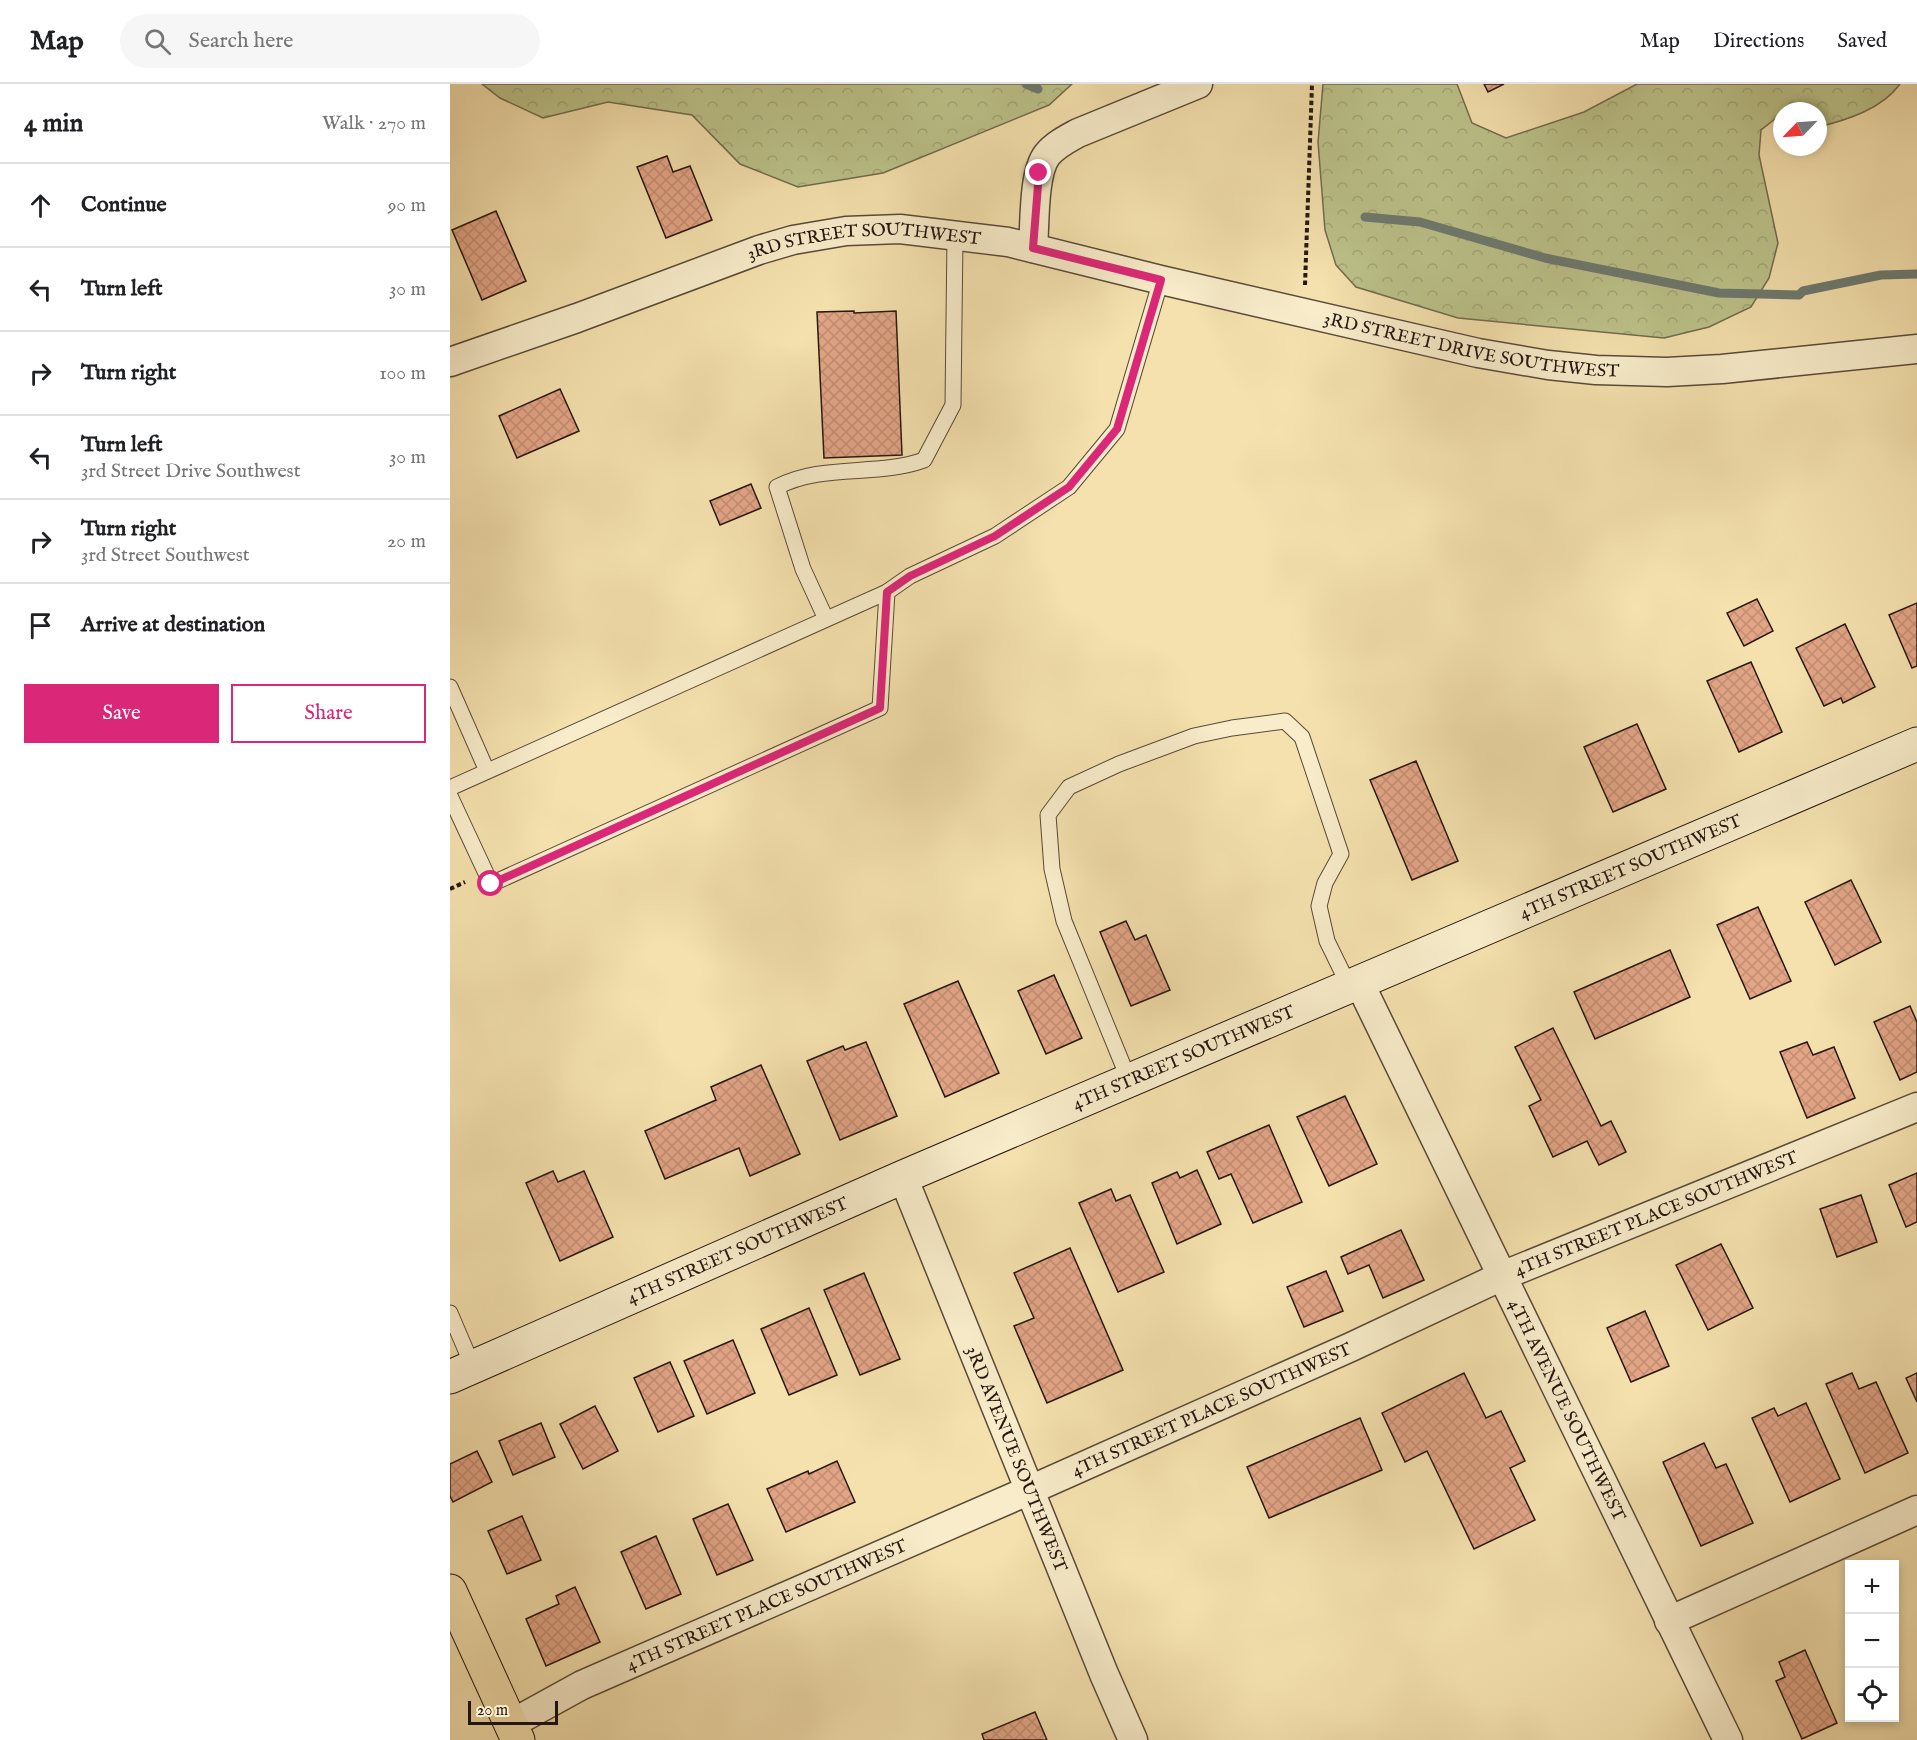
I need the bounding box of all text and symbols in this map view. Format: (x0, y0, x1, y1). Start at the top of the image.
search box (120, 14, 540, 68)
text: Map (30, 24, 84, 59)
icon: search (141, 25, 174, 58)
text: Search here (189, 27, 293, 55)
text: Map (1640, 28, 1680, 55)
text: Directions (1713, 28, 1804, 55)
text: Saved (1837, 28, 1887, 55)
north arrow (1773, 102, 1827, 156)
text: 4 min (24, 107, 83, 140)
text: Walk · 270 m (322, 111, 426, 136)
route end (1025, 159, 1051, 185)
icon: ahead (24, 189, 57, 222)
text: Continue (81, 191, 167, 219)
text: 90 m (388, 193, 426, 218)
street label: 3RD STREET SOUTHWEST (744, 219, 982, 266)
icon: left (24, 273, 57, 306)
text: Turn left (81, 275, 163, 303)
text: 30 m (389, 277, 426, 302)
street label: 3RD STREET DRIVE SOUTHWEST (1321, 308, 1620, 384)
icon: right (24, 357, 57, 390)
text: Turn right (81, 359, 176, 387)
text: 100 m (379, 361, 426, 386)
text: Turn left (81, 431, 163, 459)
icon: left (24, 441, 57, 474)
text: 30 m (389, 445, 426, 470)
text: 3rd Street Drive Southwest (81, 459, 301, 484)
text: Turn right (81, 515, 176, 543)
icon: right (24, 525, 57, 558)
text: 20 m (387, 529, 426, 554)
text: 3rd Street Southwest (81, 543, 250, 568)
icon: arrive (24, 609, 57, 642)
text: Arrive at destination (81, 611, 265, 639)
button: Save (24, 684, 219, 743)
button: Share (231, 684, 426, 743)
street label: 4TH STREET SOUTHWEST (1516, 810, 1745, 925)
route start (477, 870, 503, 896)
street label: 4TH STREET SOUTHWEST (1069, 1001, 1298, 1116)
street label: 4TH STREET PLACE SOUTHWEST (1511, 1147, 1801, 1283)
street label: 4TH STREET SOUTHWEST (624, 1193, 852, 1310)
street label: 4TH AVENUE SOUTHWEST (1502, 1296, 1630, 1525)
street label: 4TH STREET PLACE SOUTHWEST (1068, 1338, 1355, 1483)
street label: 3RD AVENUE SOUTHWEST (960, 1343, 1072, 1576)
street label: 4TH STREET PLACE SOUTHWEST (623, 1535, 911, 1677)
map controls (1845, 1560, 1899, 1722)
button: + (1845, 1560, 1899, 1614)
button: − (1845, 1614, 1899, 1668)
button: locate (1845, 1668, 1899, 1722)
scale bar (468, 1698, 558, 1726)
text: 20 m (477, 1701, 508, 1721)

